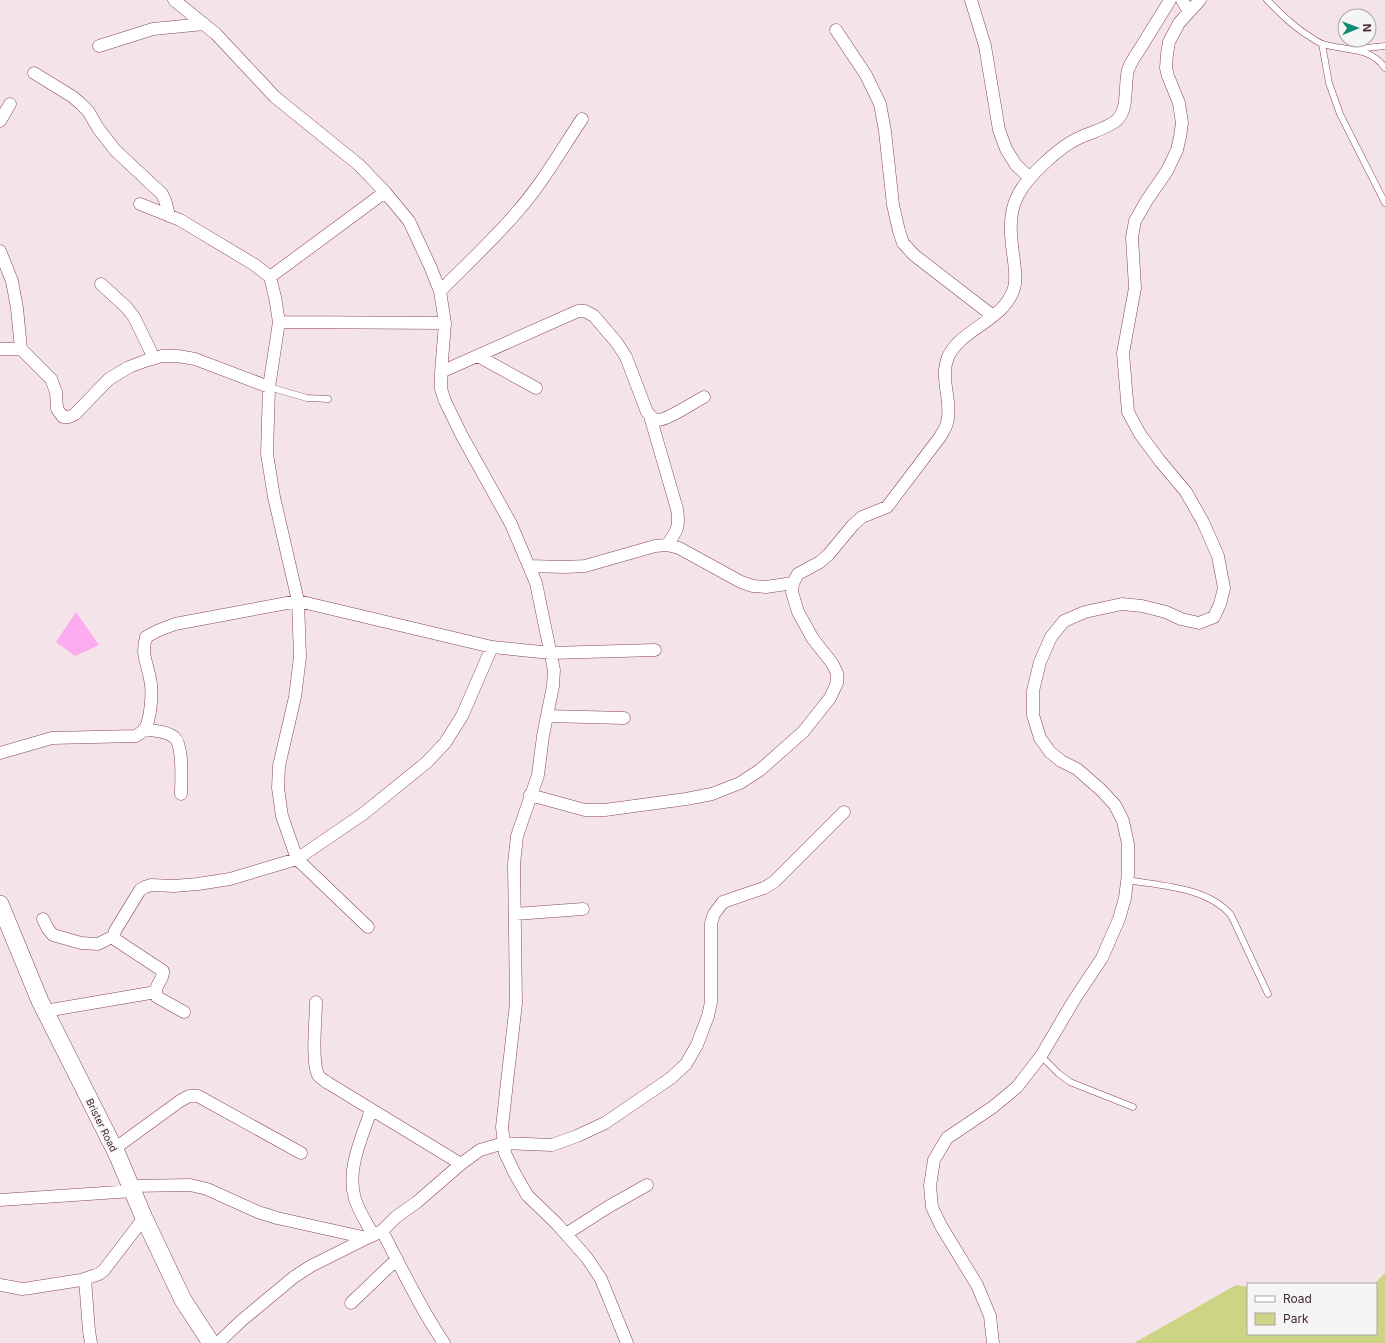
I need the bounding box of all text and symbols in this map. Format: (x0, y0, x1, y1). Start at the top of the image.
north arrow (1337, 8, 1377, 48)
text: N (1360, 24, 1374, 32)
street label: Brister Road (84, 1096, 120, 1154)
legend (1247, 1283, 1377, 1335)
text: Road (1283, 1291, 1312, 1306)
text: Park (1283, 1311, 1309, 1326)

